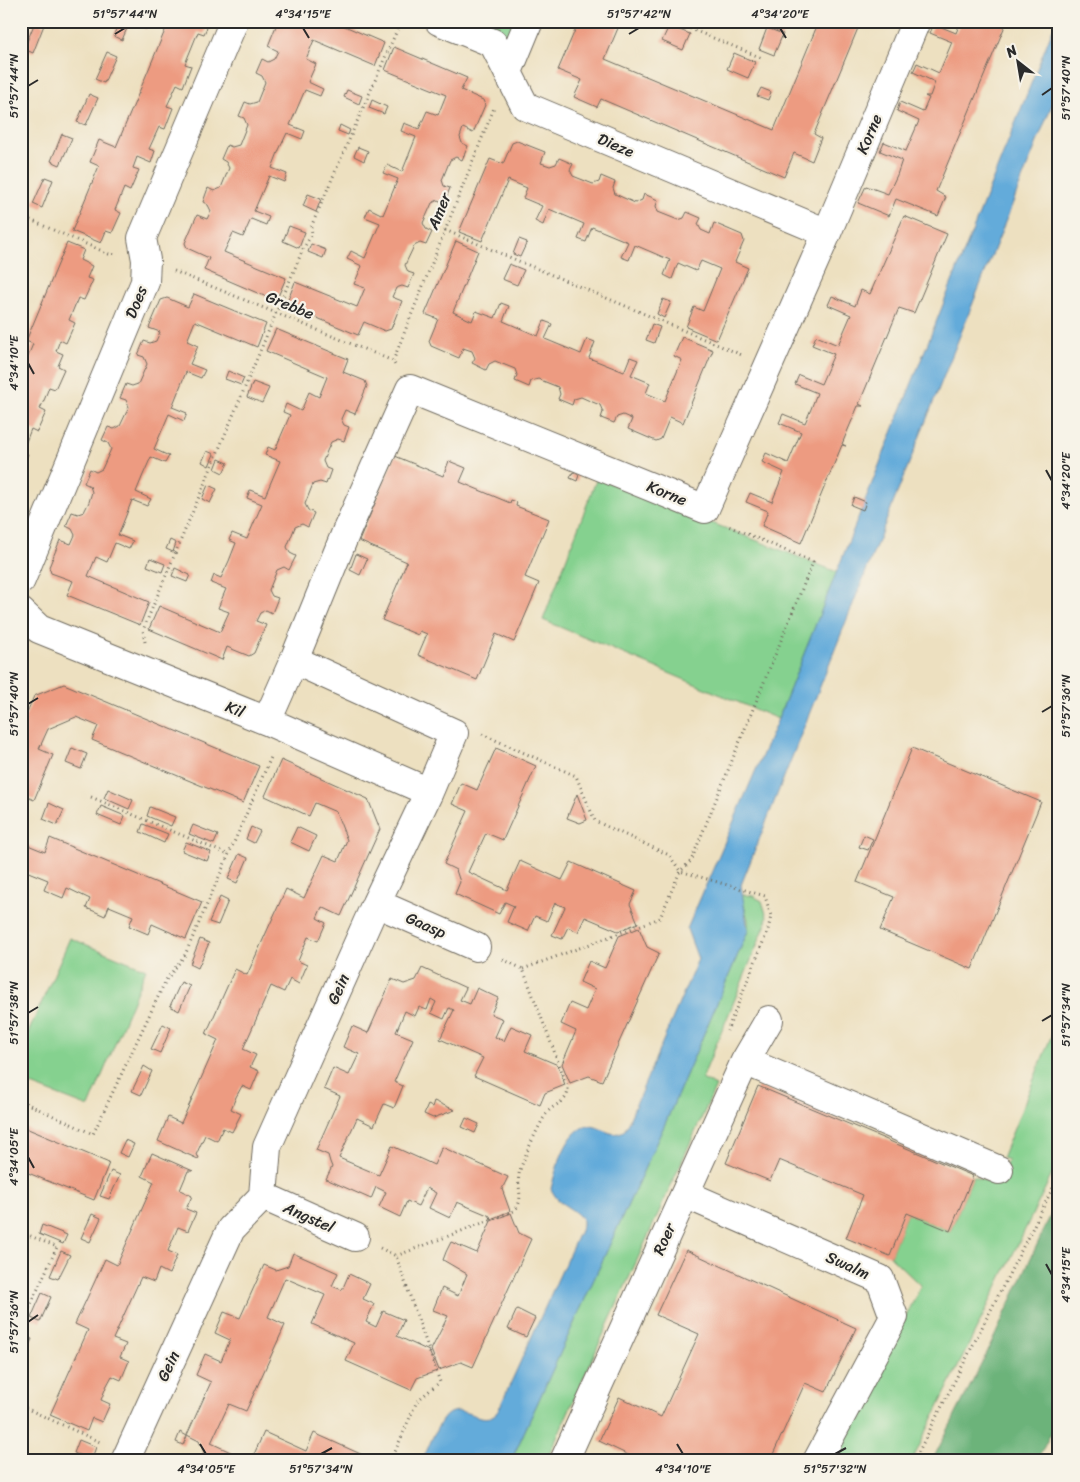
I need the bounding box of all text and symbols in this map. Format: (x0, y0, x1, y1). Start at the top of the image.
text: 51°57'44"N (93, 3, 158, 25)
text: 4°34'15"E (275, 3, 332, 25)
text: 51°57'42"N (607, 3, 672, 25)
text: 4°34'20"E (751, 3, 810, 25)
north arrow (992, 38, 1042, 88)
text: N (1000, 38, 1022, 65)
text: 51°57'44"N (3, 53, 25, 118)
text: 51°57'40"N (1055, 55, 1077, 120)
street label: Korne (848, 109, 890, 159)
street label: Dieze (593, 124, 639, 166)
street label: Amer (418, 187, 460, 235)
street label: Does (116, 281, 156, 323)
street label: Grebbe (261, 282, 319, 328)
text: 4°34'10"E (3, 334, 25, 391)
text: 4°34'20"E (1055, 451, 1077, 510)
street label: Korne (642, 472, 692, 514)
text: 51°57'40"N (3, 671, 25, 736)
text: 51°57'36"N (1055, 674, 1077, 737)
street label: Kil (221, 692, 250, 726)
street label: Gaasp (401, 903, 452, 947)
street label: Gein (318, 968, 358, 1009)
text: 51°57'38"N (3, 981, 25, 1045)
text: 51°57'34"N (1055, 982, 1077, 1047)
text: 4°34'05"E (3, 1127, 25, 1186)
street label: Angstel (278, 1192, 340, 1241)
street label: Roer (644, 1217, 684, 1260)
street label: Swalm (821, 1242, 875, 1288)
text: 4°34'15"E (1055, 1246, 1077, 1303)
text: 51°57'36"N (3, 1290, 25, 1353)
street label: Gein (148, 1345, 188, 1386)
text: 4°34'05"E (177, 1458, 236, 1480)
text: 51°57'34"N (289, 1458, 354, 1480)
text: 4°34'10"E (655, 1458, 712, 1480)
text: 51°57'32"N (803, 1458, 867, 1480)

